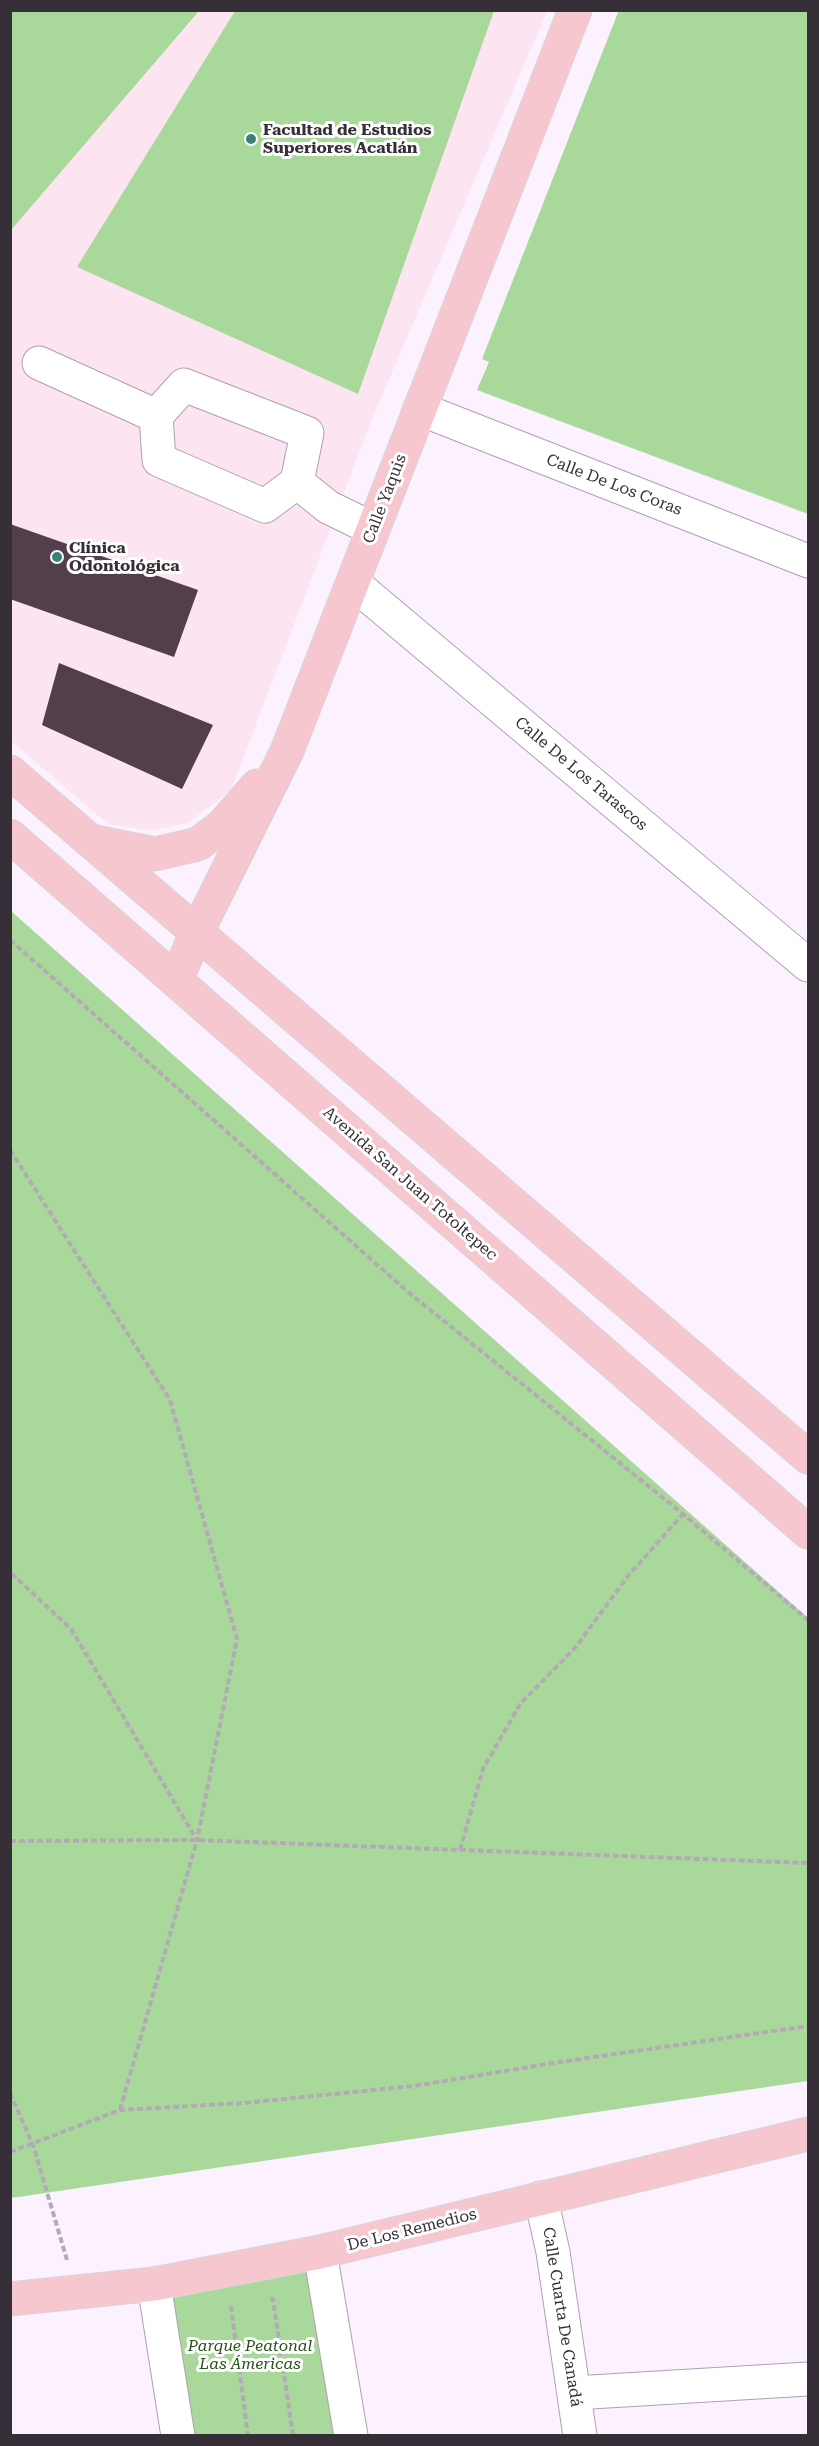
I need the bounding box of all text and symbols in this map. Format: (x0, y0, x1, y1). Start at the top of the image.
place label: Facultad de Estudios Superiores Acatlán (263, 120, 431, 158)
marker: Facultad de Estudios Superiores Acatlán (244, 132, 258, 146)
street label: Calle De Los Coras (543, 450, 685, 520)
street label: Calle Yaquis (359, 452, 411, 546)
place label: Clínica Odontológica (69, 538, 180, 576)
marker: Clínica Odontológica (50, 550, 64, 564)
street label: Calle De Los Tarascos (511, 713, 651, 835)
street label: Avenida San Juan Totoltepec (319, 1103, 501, 1265)
street label: De Los Remedios (345, 2205, 479, 2255)
street label: Calle Cuarta De Canadá (538, 2226, 586, 2408)
park label: Parque Peatonal Las Ámericas (188, 2336, 312, 2374)

